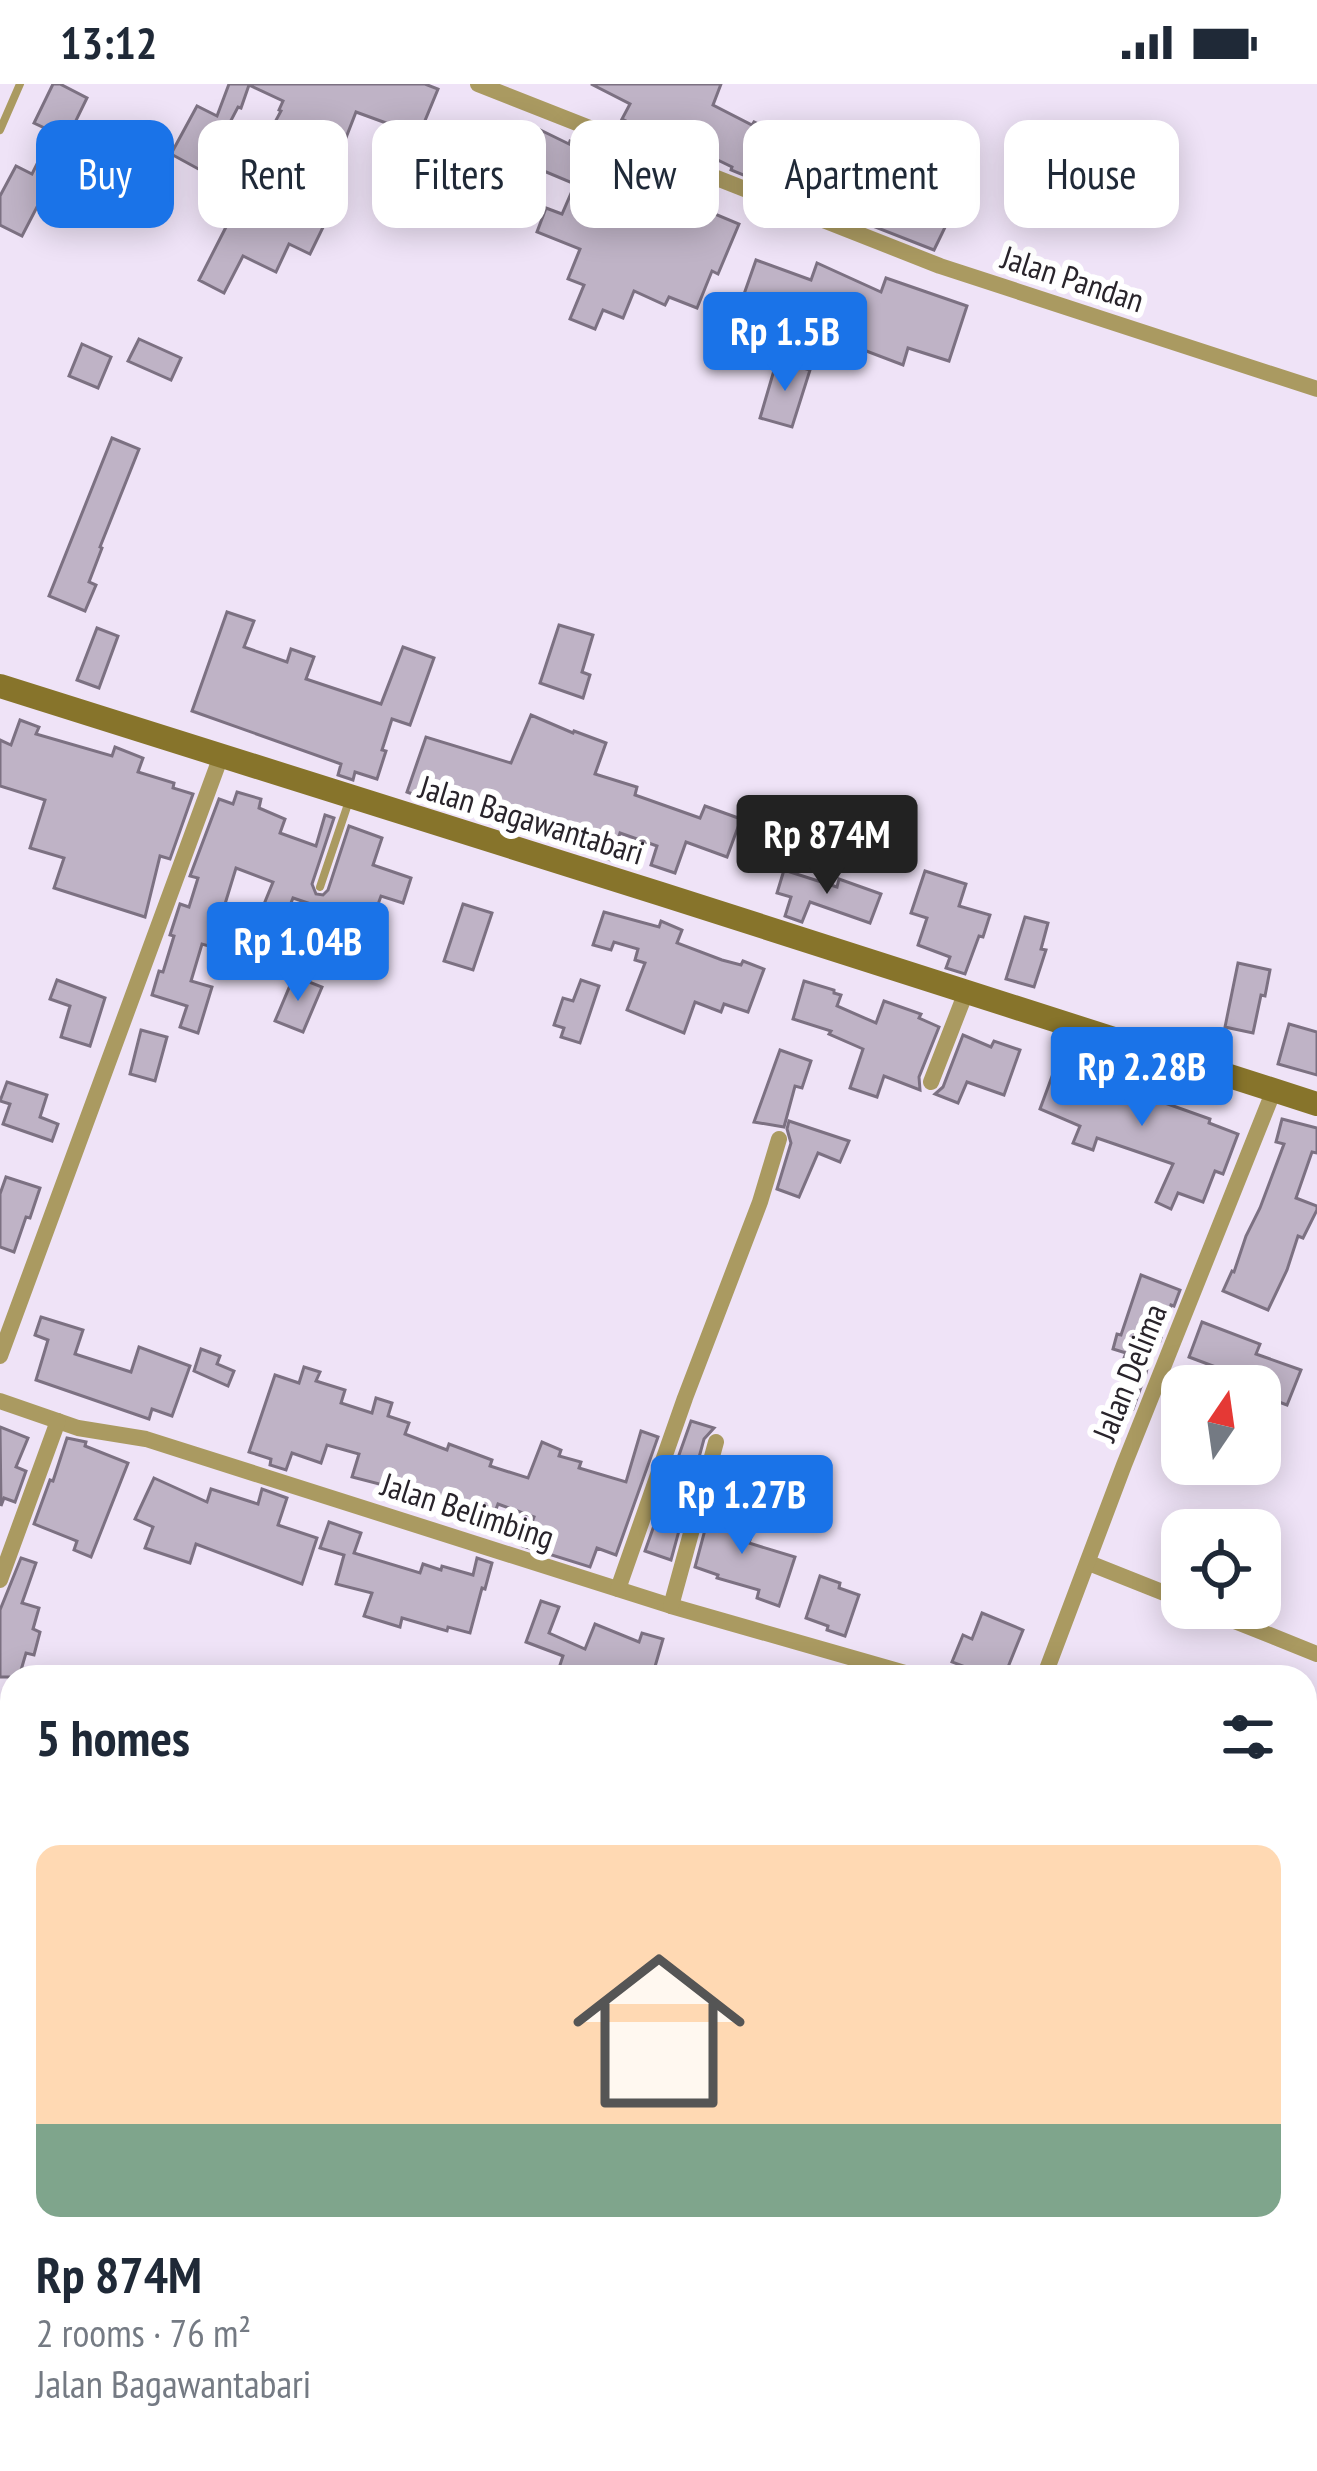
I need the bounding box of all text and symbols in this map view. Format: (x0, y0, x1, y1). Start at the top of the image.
text: 13:12 (60, 13, 157, 71)
chip: Buy (36, 120, 174, 228)
chip: Rent (198, 120, 348, 228)
chip: Filters (372, 120, 546, 228)
chip: New (570, 120, 719, 228)
chip: Apartment (743, 120, 980, 228)
chip: House (1004, 120, 1179, 228)
street label: Jalan Pandan (995, 235, 1150, 321)
pin: Rp 1.5B (674, 292, 896, 394)
text: Rp 1.5B (730, 305, 840, 356)
street label: Jalan Bagawantabari (413, 764, 650, 874)
pin: Rp 874M (716, 795, 938, 897)
text: Rp 874M (764, 808, 890, 859)
pin: Rp 1.04B (174, 902, 422, 1004)
text: Rp 1.04B (234, 915, 362, 966)
pin: Rp 2.28B (1018, 1027, 1266, 1129)
text: Rp 2.28B (1078, 1040, 1206, 1091)
street label: Jalan Delima (1082, 1297, 1176, 1448)
north arrow (1161, 1365, 1281, 1485)
map controls (1161, 1365, 1281, 1629)
pin: Rp 1.27B (618, 1455, 866, 1557)
street label: Jalan Belimbing (375, 1462, 560, 1558)
text: Rp 1.27B (678, 1468, 806, 1519)
button: locate (1161, 1509, 1281, 1629)
text: 5 homes (36, 1704, 190, 1770)
icon: filters (1215, 1704, 1281, 1770)
icon: home (551, 1923, 767, 2139)
text: Rp 874M (36, 2241, 202, 2307)
text: 2 rooms · 76 m² (36, 2307, 251, 2358)
text: Jalan Bagawantabari (36, 2358, 311, 2409)

